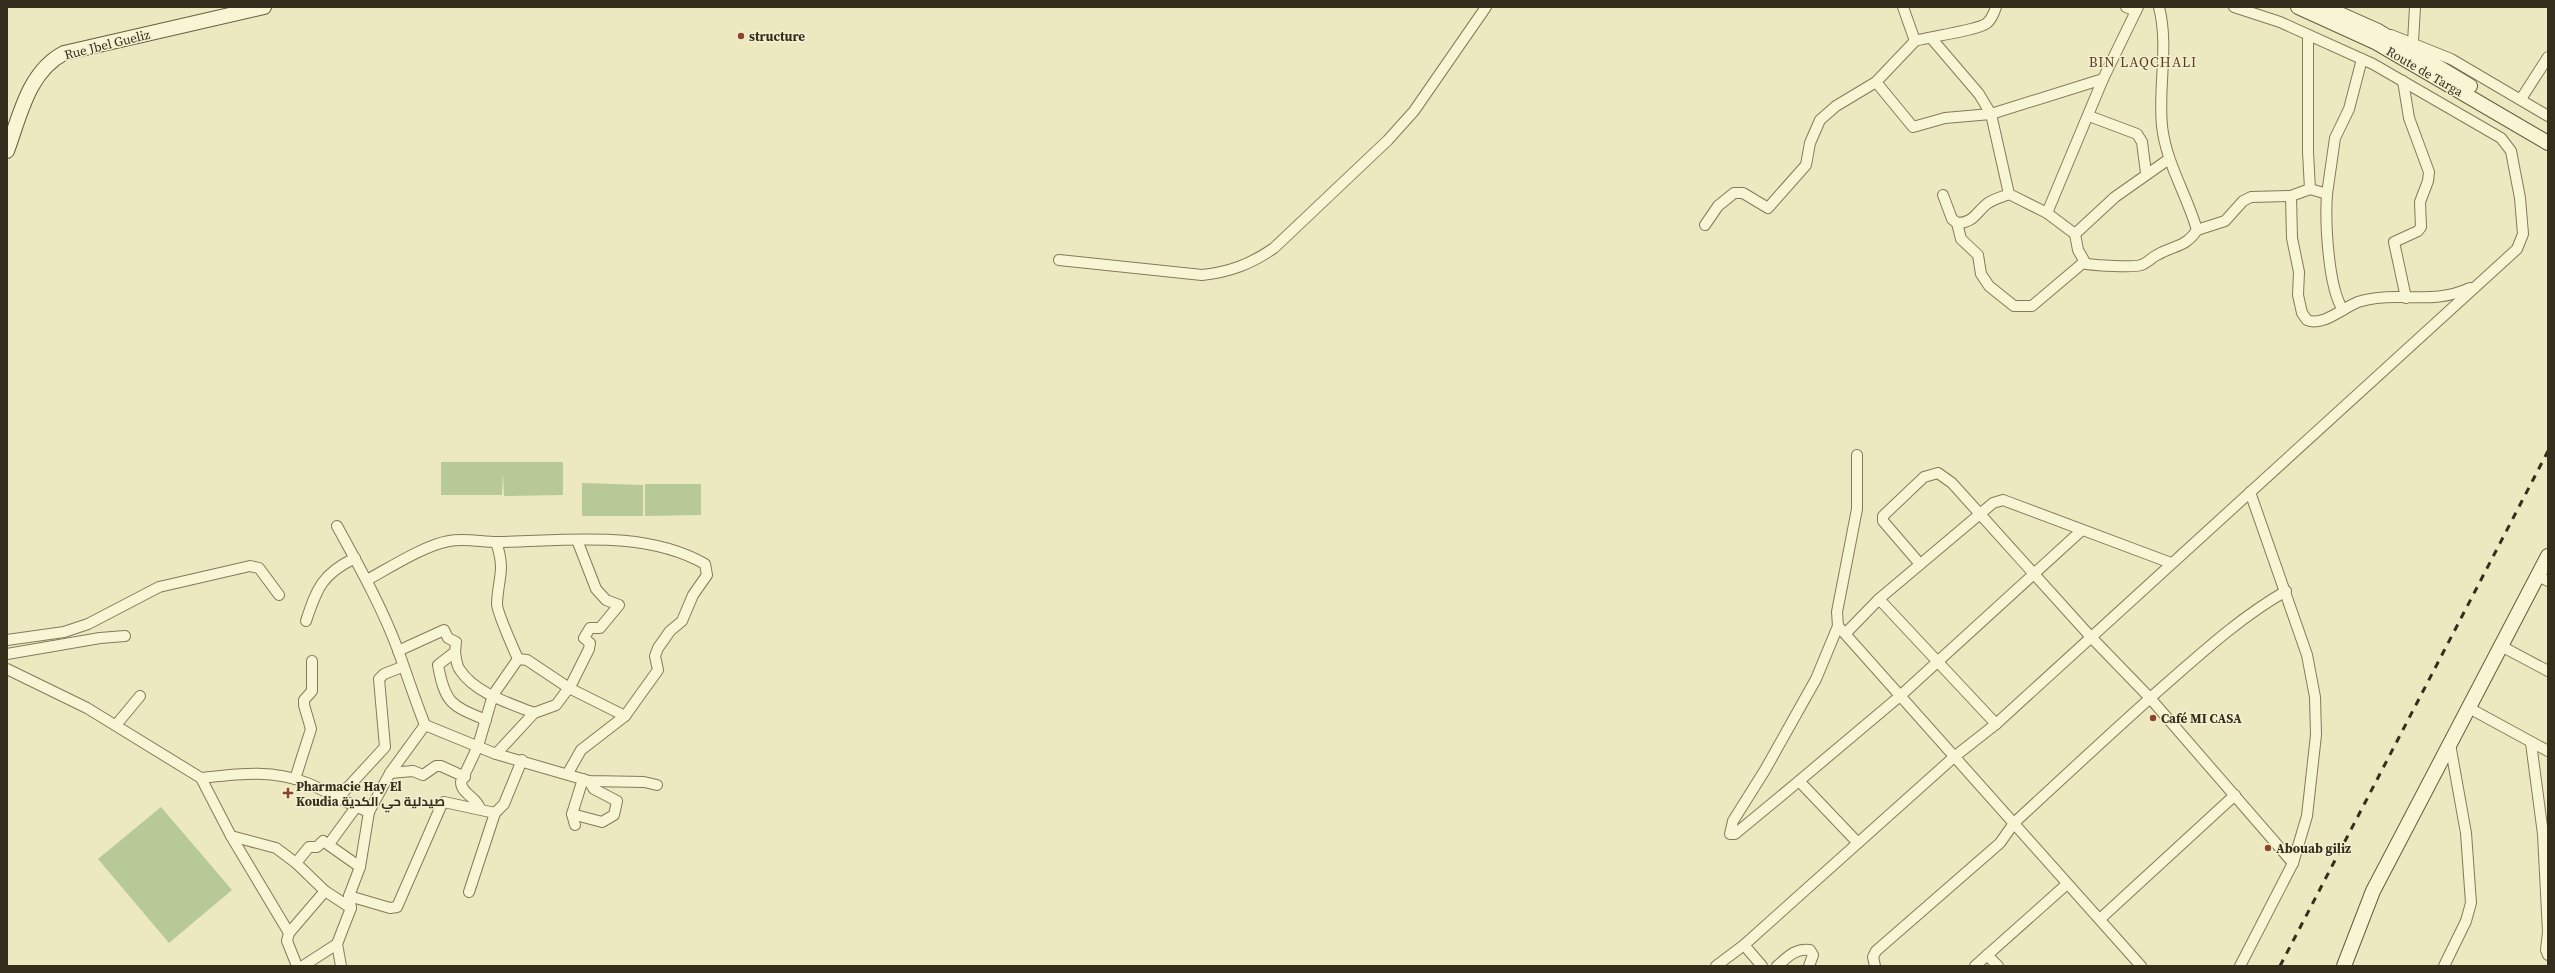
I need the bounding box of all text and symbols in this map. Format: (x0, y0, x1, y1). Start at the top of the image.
street label: Rue Jbel Gueliz (63, 26, 152, 63)
place label: structure (749, 28, 805, 45)
marker: structure (736, 31, 746, 41)
street label: Route de Targa (2383, 43, 2467, 100)
district label: BIN LAQCHALI (2089, 52, 2197, 72)
place label: Café MI CASA (2161, 710, 2242, 727)
marker: Café MI CASA (2148, 713, 2158, 723)
place label: Pharmacie Hay El Koudia صيدلية حي الكدية (296, 778, 445, 813)
marker: Pharmacie Hay El Koudia صيدلية حي الكدية (283, 788, 293, 798)
place label: Abouab giliz (2276, 840, 2351, 857)
marker: Abouab giliz (2263, 843, 2273, 853)

